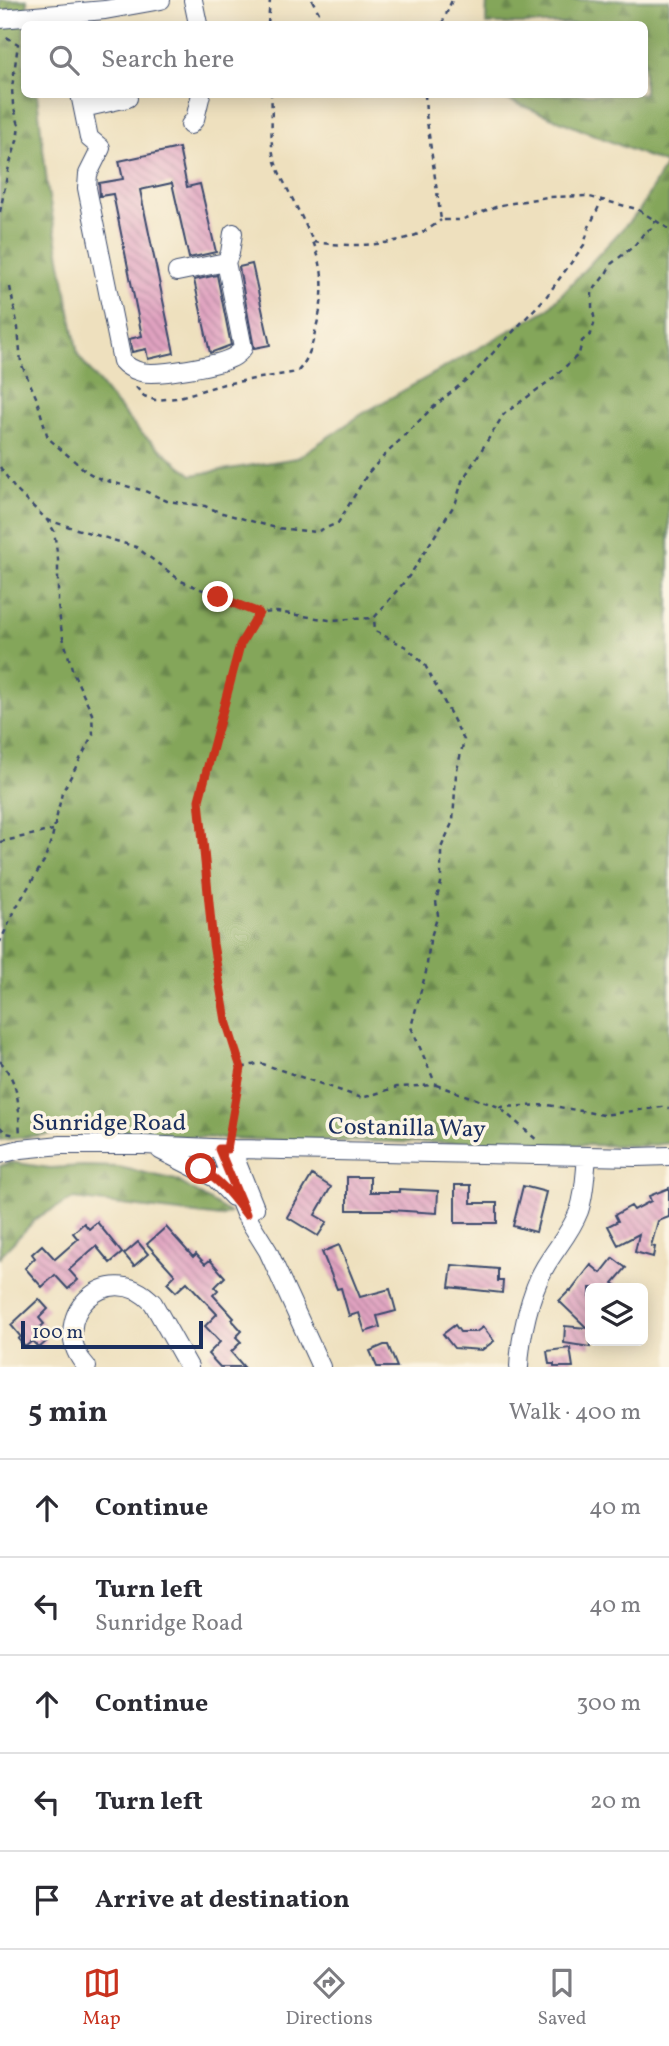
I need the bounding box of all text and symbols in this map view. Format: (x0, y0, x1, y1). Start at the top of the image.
search box (21, 21, 648, 98)
icon: search (45, 41, 83, 79)
text: Search here (101, 42, 234, 78)
route end (202, 581, 233, 612)
street label: Sunridge Road (32, 1107, 186, 1141)
street label: Costanilla Way (328, 1111, 486, 1147)
route start (185, 1153, 216, 1184)
map controls (585, 1283, 648, 1346)
button: layers (585, 1283, 648, 1346)
scale bar (21, 1318, 203, 1350)
text: 100 m (32, 1320, 83, 1346)
text: 5 min (28, 1392, 108, 1434)
text: Walk · 400 m (509, 1397, 641, 1429)
icon: ahead (28, 1489, 66, 1527)
text: Continue (95, 1490, 208, 1526)
text: 40 m (589, 1492, 641, 1524)
text: Turn left (95, 1572, 203, 1608)
icon: left (28, 1587, 66, 1625)
text: 40 m (589, 1590, 641, 1622)
text: Sunridge Road (95, 1608, 243, 1640)
icon: ahead (28, 1685, 66, 1723)
text: Continue (95, 1686, 208, 1722)
text: 300 m (577, 1688, 641, 1720)
icon: left (28, 1783, 66, 1821)
text: Turn left (95, 1784, 203, 1820)
text: 20 m (590, 1786, 641, 1818)
icon: arrive (28, 1881, 66, 1919)
text: Arrive at destination (95, 1882, 350, 1918)
tab: Map (82, 1964, 121, 2032)
tab: Directions (286, 1964, 373, 2032)
tab: Saved (538, 1964, 586, 2032)

